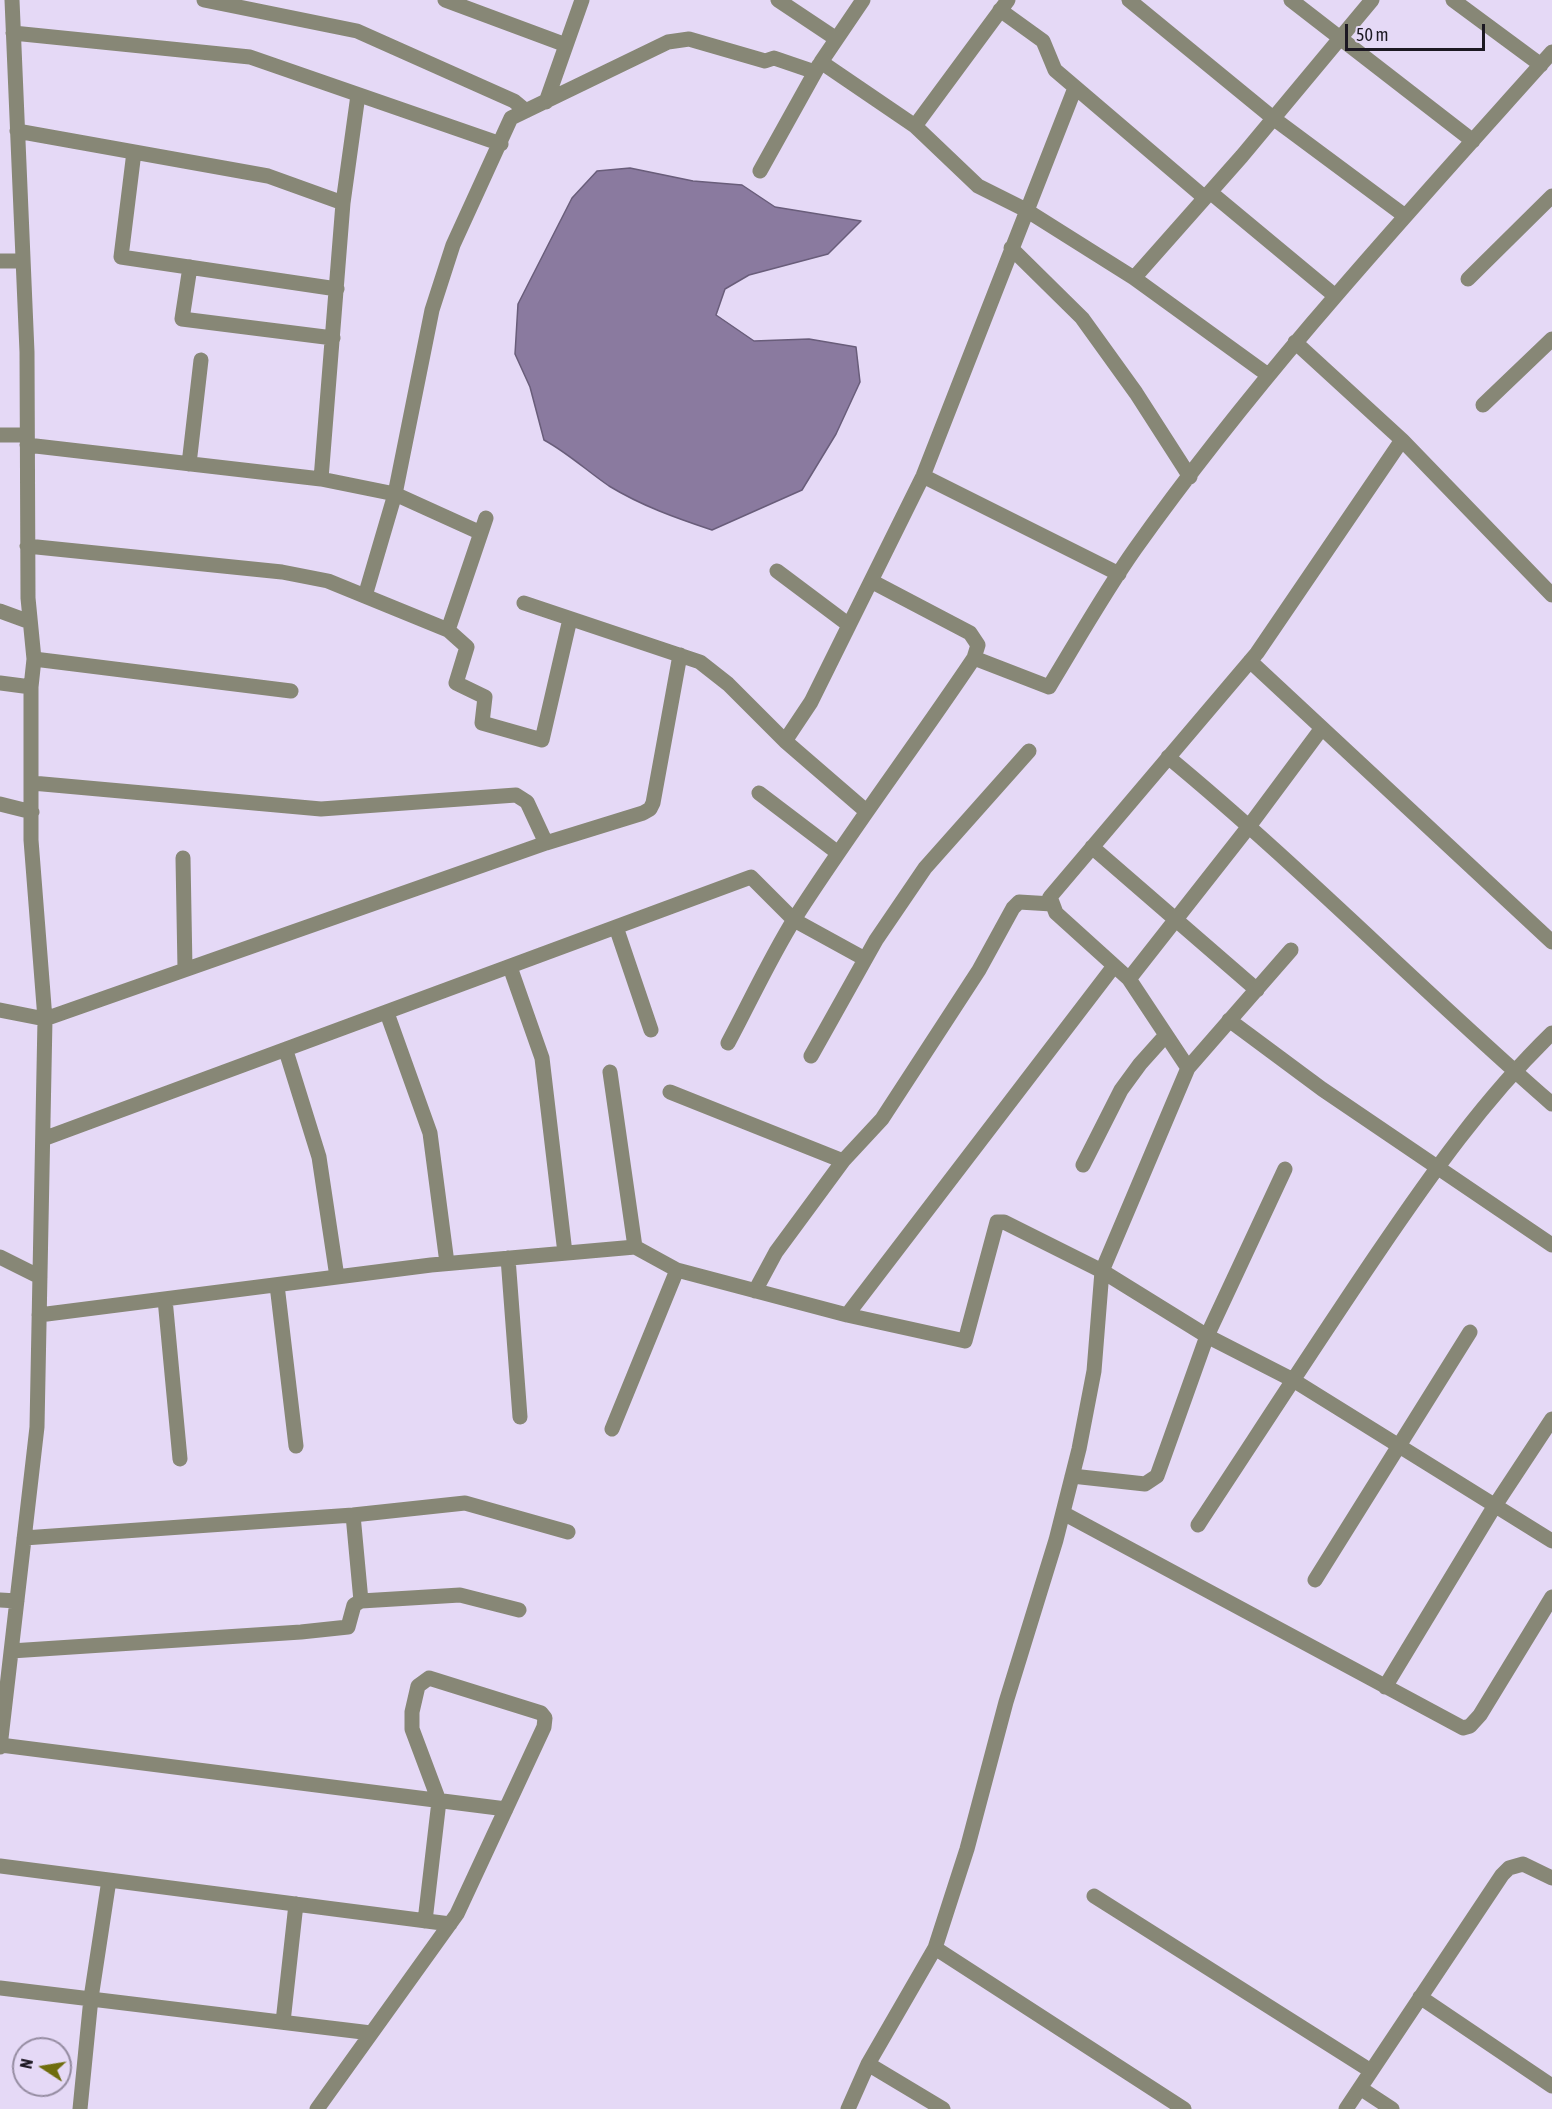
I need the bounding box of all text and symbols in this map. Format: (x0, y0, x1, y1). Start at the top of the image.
scale bar (1348, 12, 1488, 50)
text: 50 m (1356, 24, 1388, 45)
north arrow (12, 2037, 72, 2097)
text: N (17, 2057, 36, 2070)

